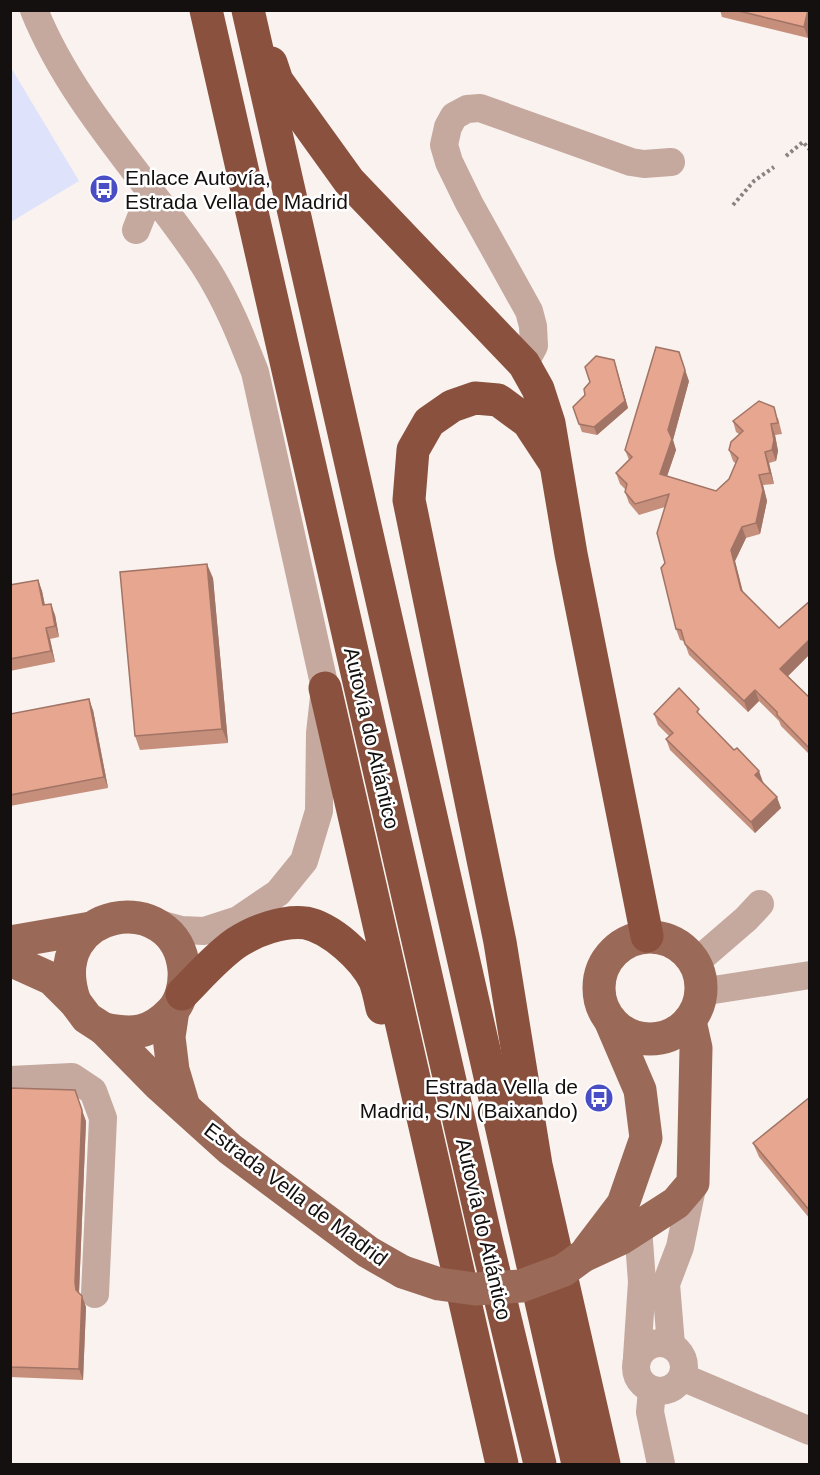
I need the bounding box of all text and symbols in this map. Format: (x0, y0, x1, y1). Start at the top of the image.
place label: Enlace Autovía, Estrada Vella de Madrid (125, 166, 348, 213)
bus stop icon: Enlace Autovía, Estrada Vella de Madrid (88, 173, 120, 205)
street label: Autovía do Atlántico (340, 645, 404, 831)
place label: Estrada Vella de Madrid, S/N (Baixando) (360, 1075, 578, 1122)
bus stop icon: Estrada Vella de Madrid, S/N (Baixando) (583, 1082, 615, 1114)
street label: Estrada Vella de Madrid (200, 1118, 392, 1270)
street label: Autovía do Atlántico (452, 1136, 516, 1322)

